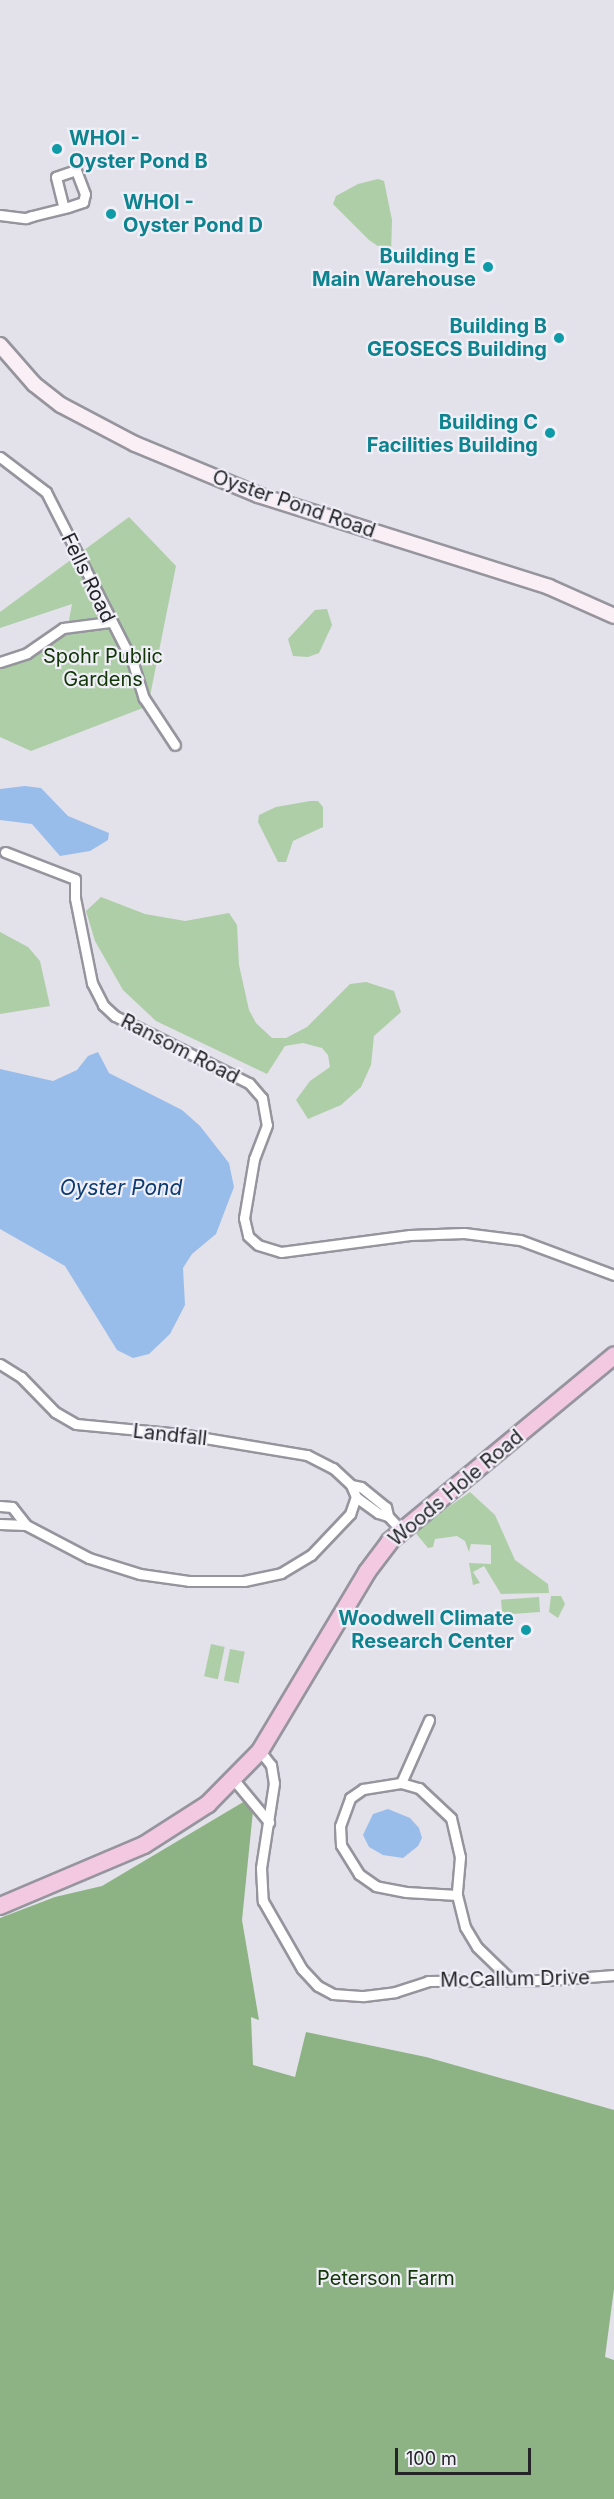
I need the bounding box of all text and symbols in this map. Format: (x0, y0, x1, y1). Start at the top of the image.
place label: WHOI - Oyster Pond B (69, 126, 208, 173)
marker: WHOI - Oyster Pond B (50, 142, 64, 156)
place label: WHOI - Oyster Pond D (123, 190, 263, 237)
marker: WHOI - Oyster Pond D (104, 207, 118, 221)
place label: Building E Main Warehouse (312, 244, 476, 291)
marker: Building E Main Warehouse (481, 260, 495, 274)
place label: Building B GEOSECS Building (367, 314, 547, 361)
marker: Building B GEOSECS Building (552, 331, 566, 345)
place label: Building C Facilities Building (367, 410, 538, 457)
marker: Building C Facilities Building (543, 426, 557, 440)
street label: Oyster Pond Road (209, 465, 379, 543)
street label: Fells Road (56, 529, 120, 627)
park label: Spohr Public Gardens (43, 644, 163, 691)
street label: Ransom Road (117, 1009, 243, 1089)
water label: Oyster Pond (60, 1175, 182, 1201)
street label: Landfall (132, 1419, 208, 1451)
street label: Woods Hole Road (384, 1425, 528, 1551)
place label: Woodwell Climate Research Center (338, 1606, 514, 1653)
marker: Woodwell Climate Research Center (519, 1623, 533, 1637)
street label: McCallum Drive (440, 1966, 590, 1992)
park label: Peterson Farm (317, 2266, 455, 2290)
scale bar (398, 2436, 534, 2474)
text: 100 m (406, 2448, 457, 2469)

